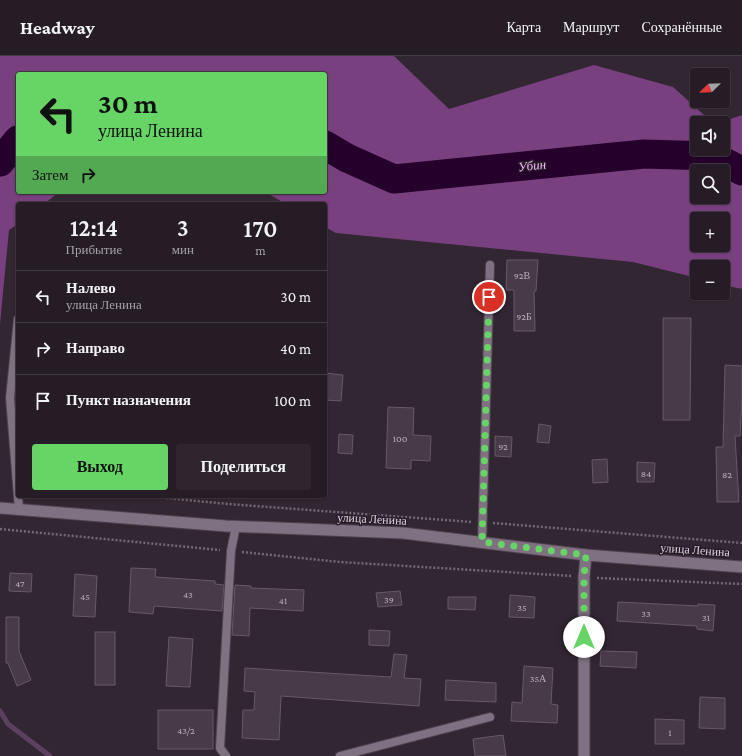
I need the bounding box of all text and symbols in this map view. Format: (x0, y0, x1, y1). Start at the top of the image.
text: Headway (20, 17, 95, 38)
text: Карта (506, 19, 541, 35)
text: Маршрут (563, 19, 619, 35)
text: Сохранённые (641, 19, 722, 35)
north arrow (690, 68, 730, 108)
map controls (690, 68, 730, 300)
icon: left (32, 88, 84, 140)
text: 30 m (98, 88, 158, 119)
button: sound (690, 116, 730, 156)
text: улица Ленина (98, 121, 203, 141)
water label: Убин (517, 157, 547, 174)
icon: right (77, 164, 99, 186)
button: search (690, 164, 730, 204)
text: Затем (32, 167, 69, 183)
button: + (690, 212, 730, 252)
text: 12:14 (70, 214, 118, 241)
text: 3 (177, 214, 189, 241)
text: 170 (244, 215, 277, 242)
text: Прибытие (66, 242, 122, 257)
text: мин (172, 242, 194, 257)
text: m (255, 243, 266, 258)
button: − (690, 260, 730, 300)
house number: 92В (514, 270, 531, 281)
text: Налево (66, 280, 116, 296)
pin (472, 280, 506, 314)
icon: left (32, 286, 54, 308)
icon: arrive (478, 286, 500, 308)
text: 30 m (281, 289, 311, 305)
text: улица Ленина (66, 297, 142, 312)
house number: 92Б (516, 311, 532, 322)
icon: right (32, 338, 54, 360)
text: Направо (66, 340, 125, 356)
text: 40 m (280, 341, 311, 357)
icon: arrive (32, 390, 54, 412)
text: Пункт назначения (66, 392, 191, 408)
text: 100 m (274, 393, 311, 409)
house number: 100 (393, 433, 408, 444)
house number: 92 (498, 441, 508, 452)
button: Выход (32, 444, 168, 490)
button: Поделиться (176, 444, 311, 490)
house number: 84 (641, 468, 651, 479)
house number: 82 (722, 469, 732, 480)
street label: улица Ленина (337, 510, 408, 528)
street label: улица Ленина (660, 541, 731, 559)
house number: 47 (15, 578, 25, 589)
house number: 43 (183, 589, 193, 600)
house number: 45 (80, 591, 90, 602)
house number: 39 (384, 594, 394, 605)
house number: 41 (279, 595, 287, 606)
house number: 35 (517, 602, 527, 613)
house number: 33 (641, 608, 651, 619)
house number: 31 (702, 612, 710, 623)
position arrow (563, 616, 605, 658)
house number: 35А (530, 673, 547, 684)
house number: 43/2 (177, 725, 195, 736)
house number: 1 (668, 727, 672, 738)

